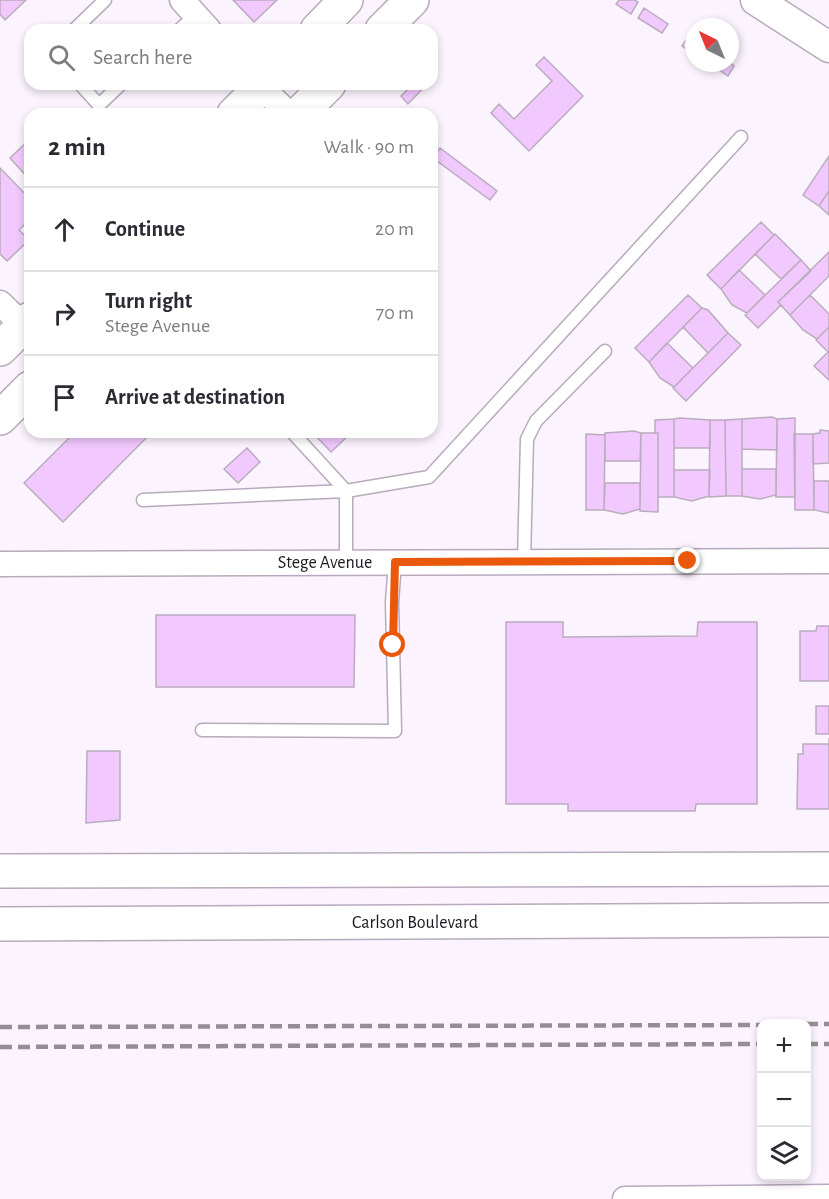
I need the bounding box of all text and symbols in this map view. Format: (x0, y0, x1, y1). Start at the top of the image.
north arrow (685, 18, 739, 72)
search box (24, 24, 438, 90)
icon: search (45, 41, 78, 74)
text: Search here (93, 46, 192, 68)
text: 2 min (48, 134, 106, 160)
text: Walk · 90 m (323, 137, 414, 157)
icon: ahead (48, 213, 81, 246)
text: Continue (105, 218, 185, 240)
text: 20 m (375, 219, 414, 239)
text: Turn right (105, 290, 192, 312)
icon: right (48, 297, 81, 330)
text: 70 m (376, 303, 414, 323)
text: Stege Avenue (105, 316, 210, 336)
icon: arrive (48, 381, 81, 414)
text: Arrive at destination (105, 386, 285, 408)
route end (674, 547, 700, 573)
street label: Stege Avenue (278, 554, 372, 572)
route start (379, 631, 405, 657)
street label: Carlson Boulevard (352, 914, 478, 932)
map controls (757, 1019, 811, 1181)
button: + (757, 1019, 811, 1073)
button: − (757, 1073, 811, 1127)
button: layers (757, 1127, 811, 1181)

